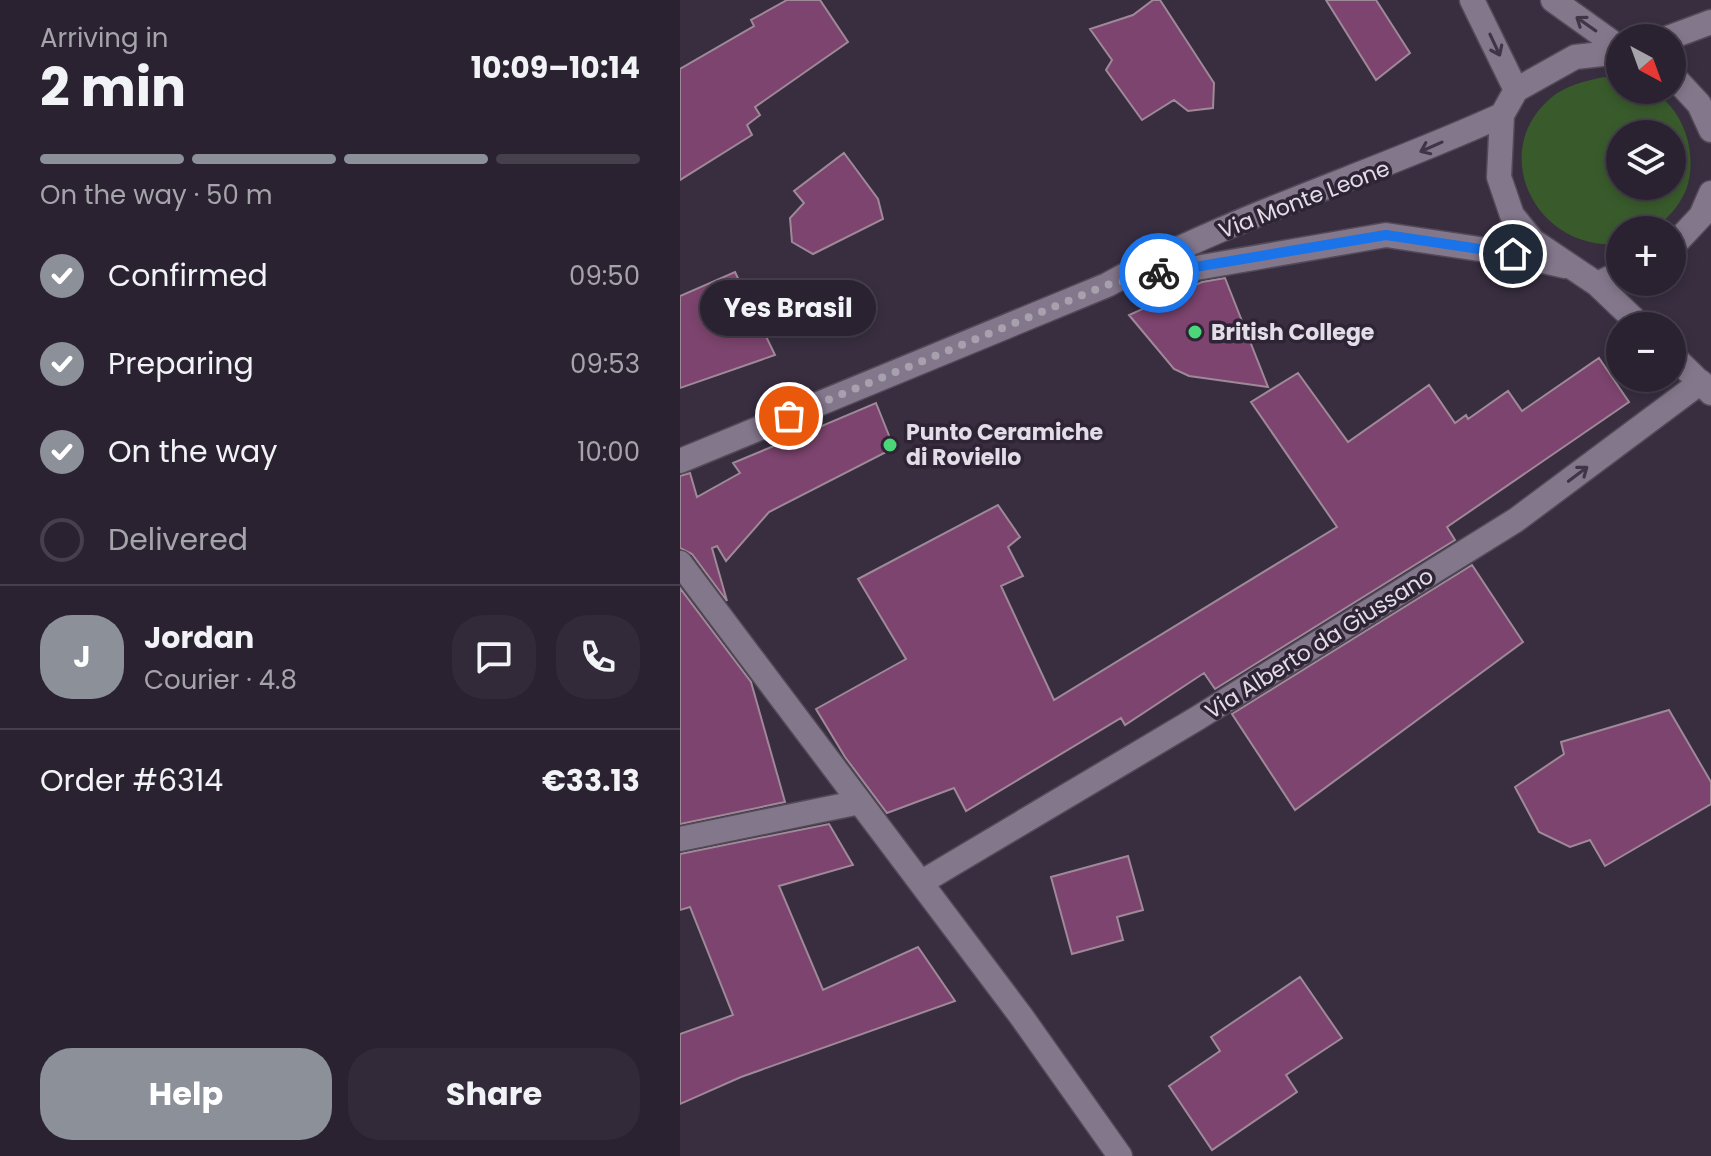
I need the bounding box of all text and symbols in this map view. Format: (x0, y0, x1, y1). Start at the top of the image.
one-way arrow (1576, 16, 1598, 33)
text: Arriving in (40, 20, 169, 56)
north arrow (1606, 24, 1686, 104)
map controls (1606, 24, 1686, 392)
one-way arrow (1488, 32, 1503, 56)
text: 10:09–10:14 (471, 46, 640, 89)
text: 2 min (40, 51, 186, 124)
button: layers (1606, 120, 1686, 200)
one-way arrow (1419, 141, 1444, 156)
street label: Via Monte Leone (1214, 153, 1394, 246)
text: On the way · 50 m (40, 177, 273, 213)
button: + (1606, 216, 1686, 296)
pin (1479, 220, 1547, 288)
icon: home (1491, 232, 1535, 276)
courier (1119, 233, 1199, 313)
icon: bike (1137, 251, 1181, 295)
icon: check (40, 254, 84, 298)
text: Confirmed (108, 254, 268, 297)
text: 09:50 (569, 258, 640, 294)
callout: Yes Brasil (701, 280, 877, 336)
text: Yes Brasil (723, 290, 853, 326)
button: − (1606, 312, 1686, 392)
place label: British College (1211, 317, 1374, 348)
marker: British College (1186, 323, 1204, 341)
icon: check (40, 342, 84, 386)
text: Preparing (108, 342, 254, 385)
text: 09:53 (570, 346, 640, 382)
pin (755, 382, 823, 450)
icon: bag (767, 394, 811, 438)
place label: Punto Ceramiche di Roviello (906, 417, 1103, 473)
icon: check (40, 430, 84, 474)
text: On the way (108, 430, 277, 473)
text: 10:00 (577, 434, 640, 470)
marker: Punto Ceramiche di Roviello (881, 436, 899, 454)
one-way arrow (1567, 465, 1588, 482)
text: Delivered (108, 518, 248, 561)
street label: Via Alberto da Giussano (1199, 560, 1440, 727)
button: chat (452, 615, 536, 699)
button: phone (556, 615, 640, 699)
text: Jordan (144, 616, 254, 659)
text: J (73, 635, 91, 678)
text: Courier · 4.8 (144, 662, 297, 698)
text: Order #6314 (40, 759, 223, 802)
text: €33.13 (542, 759, 640, 802)
button: Help (40, 1048, 332, 1140)
button: Share (348, 1048, 640, 1140)

